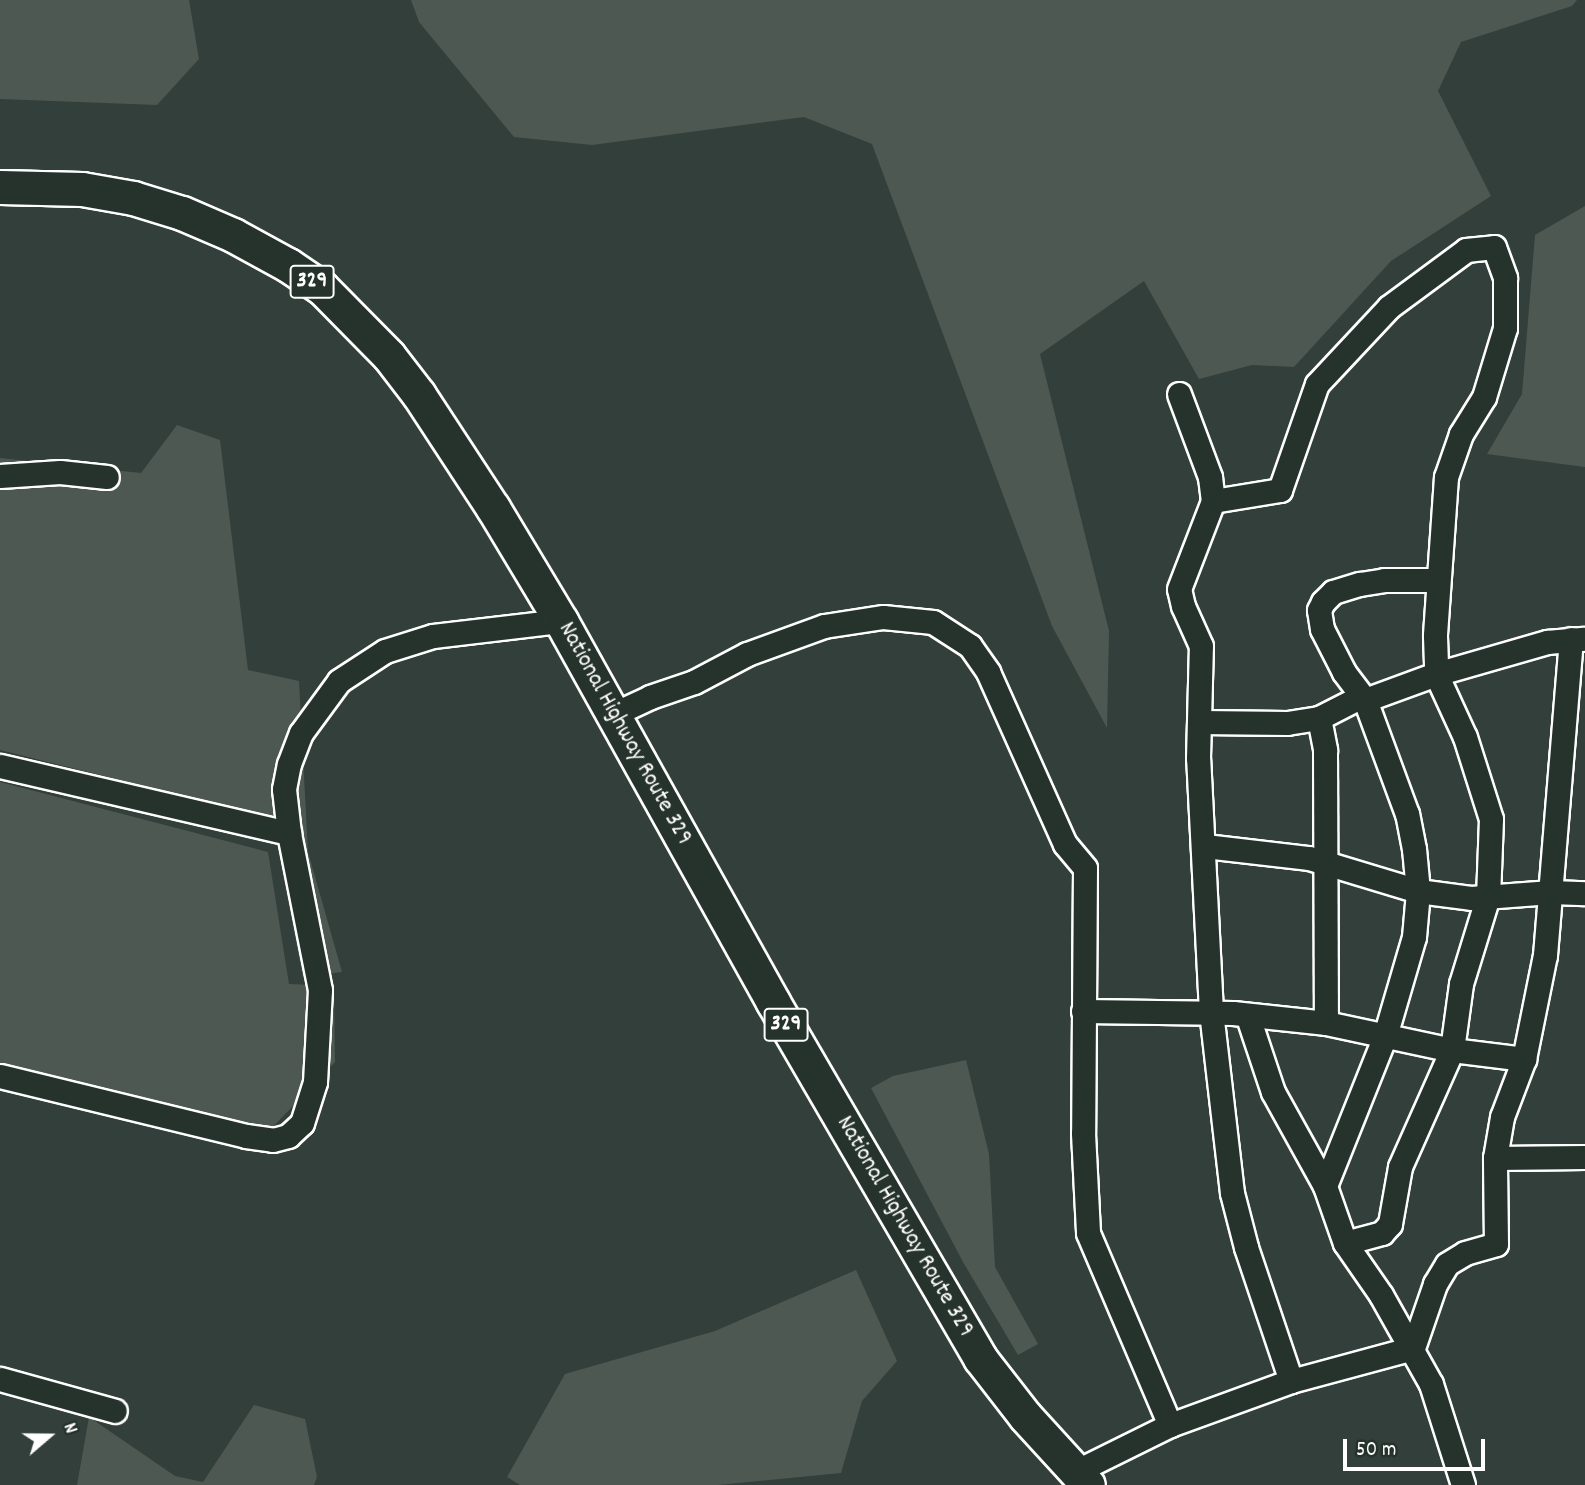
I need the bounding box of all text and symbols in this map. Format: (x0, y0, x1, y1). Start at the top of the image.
road number: 329 (289, 262, 335, 302)
street label: National Highway Route 329 (551, 617, 697, 851)
road number: 329 (763, 1006, 809, 1044)
street label: National Highway Route 329 (829, 1111, 979, 1343)
north arrow (14, 1401, 84, 1471)
text: N (55, 1420, 83, 1438)
scale bar (1347, 1426, 1489, 1470)
text: 50 m (1356, 1436, 1396, 1466)

